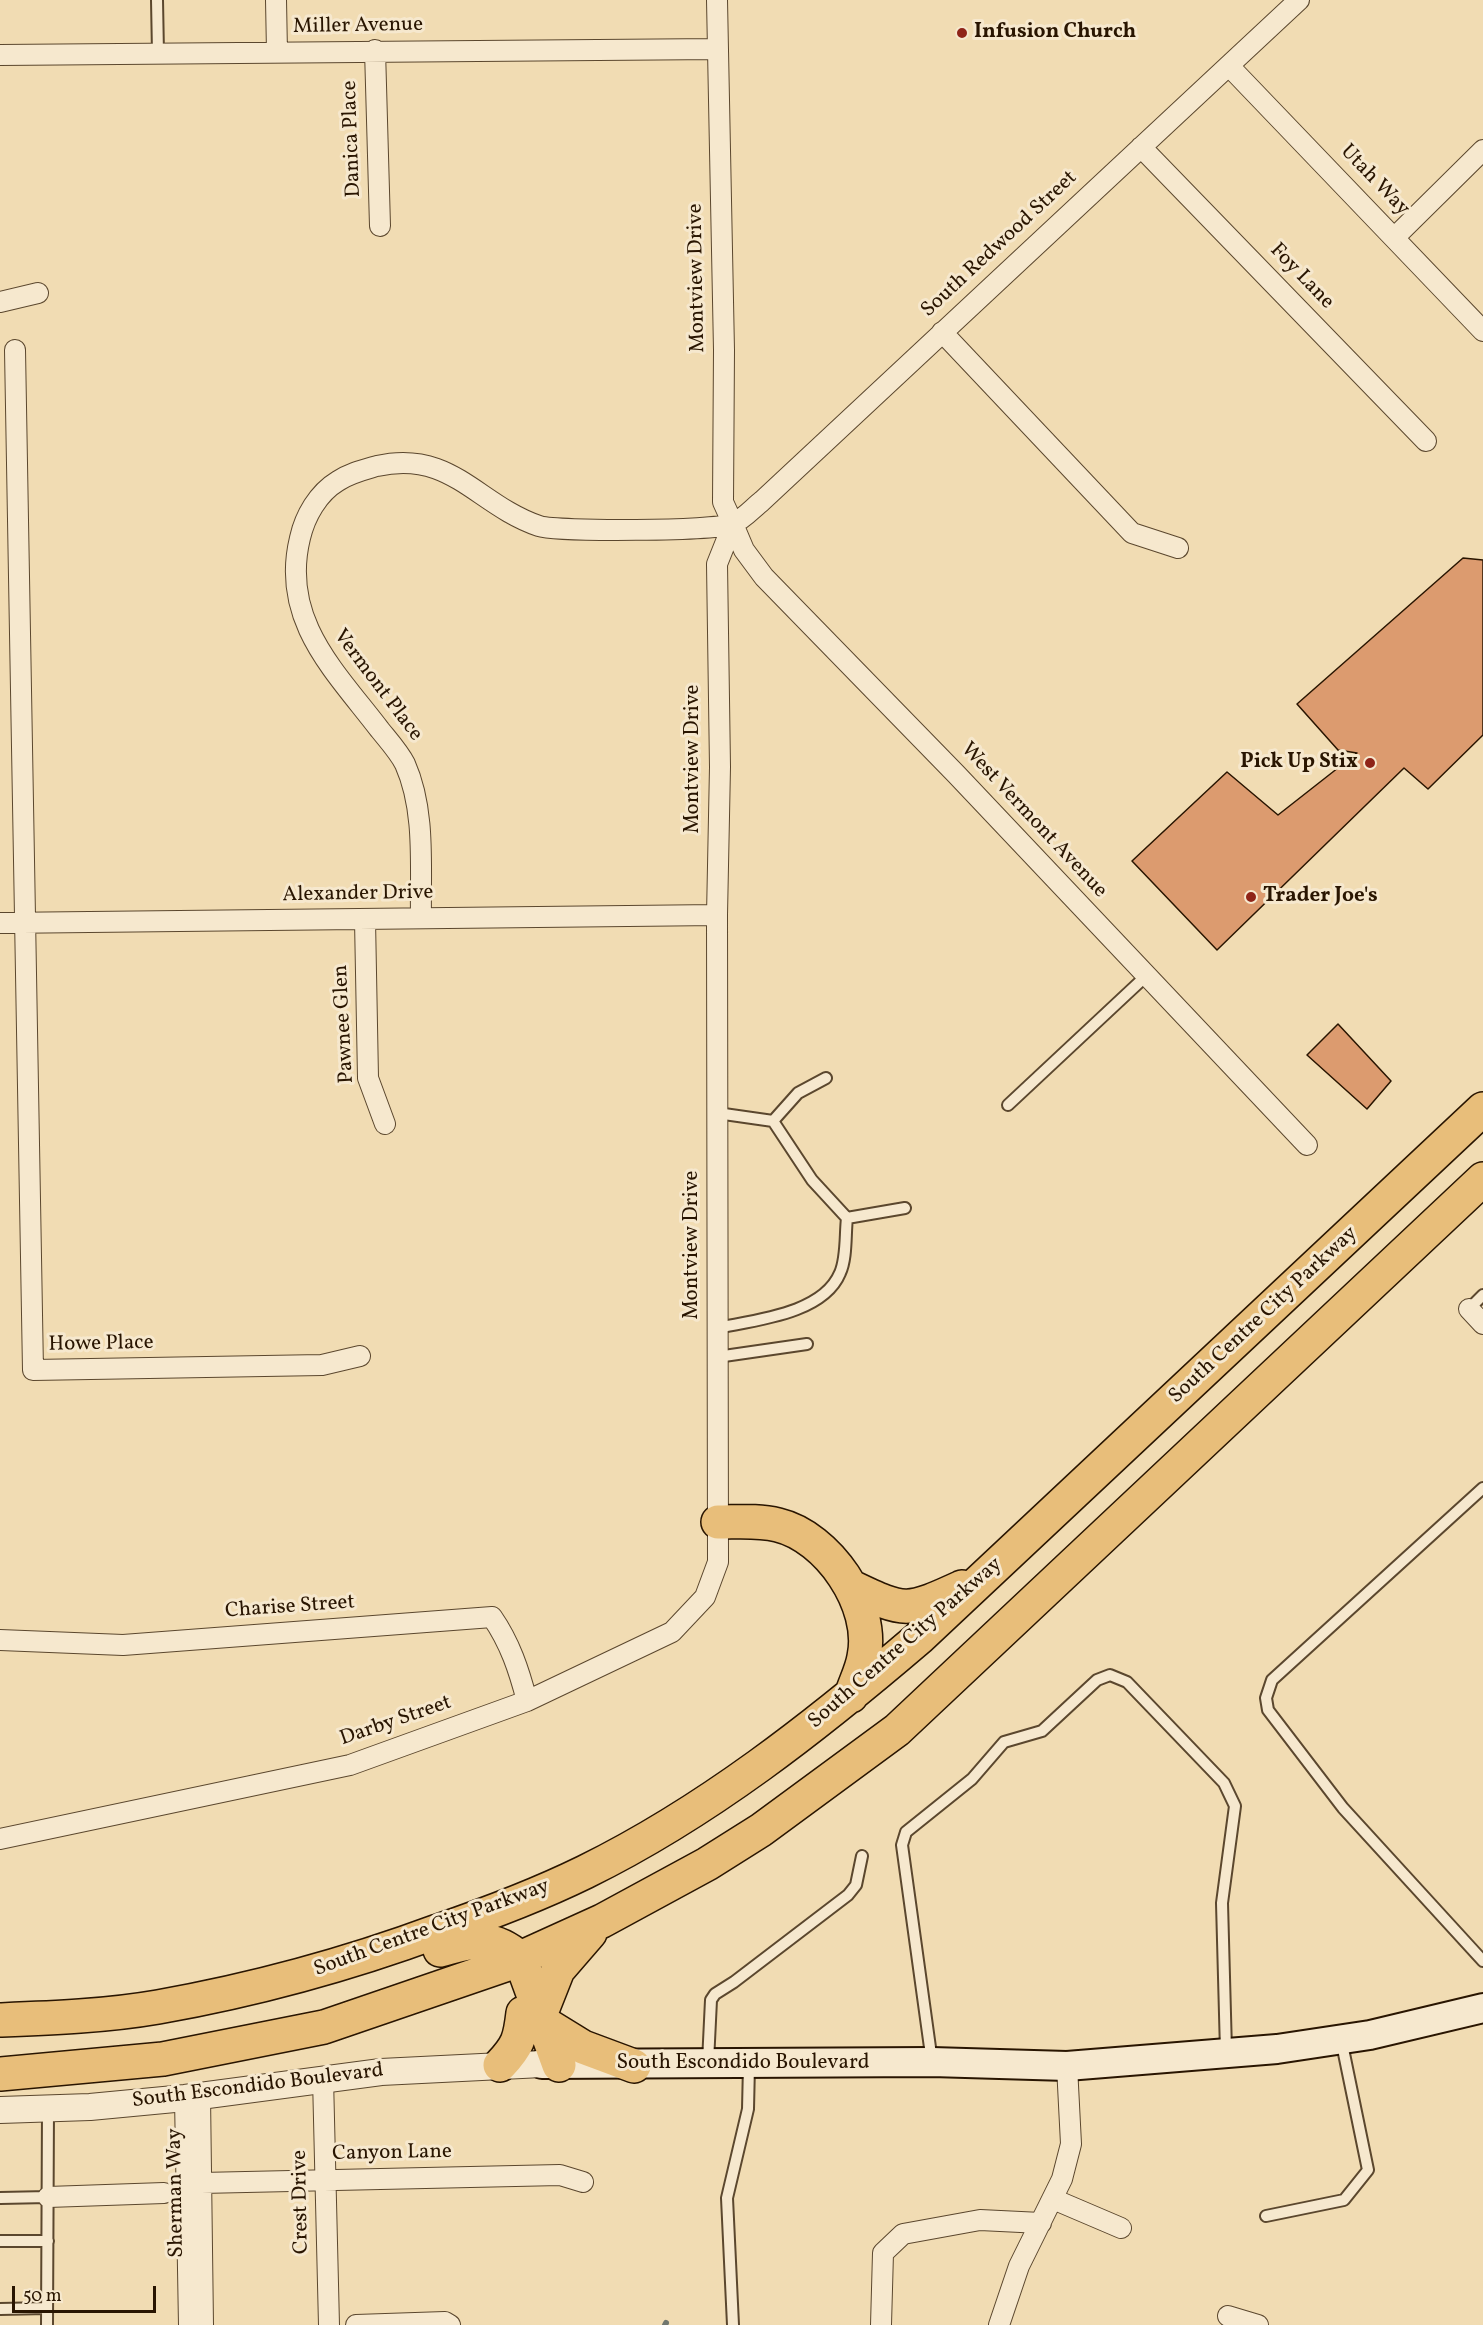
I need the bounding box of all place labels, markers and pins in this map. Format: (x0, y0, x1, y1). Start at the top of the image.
place label: Infusion Church (974, 20, 1136, 46)
marker: Infusion Church (955, 26, 969, 40)
place label: Pick Up Stix (1240, 750, 1358, 776)
marker: Pick Up Stix (1363, 756, 1377, 770)
place label: Trader Joe's (1263, 884, 1378, 910)
marker: Trader Joe's (1244, 890, 1258, 904)

